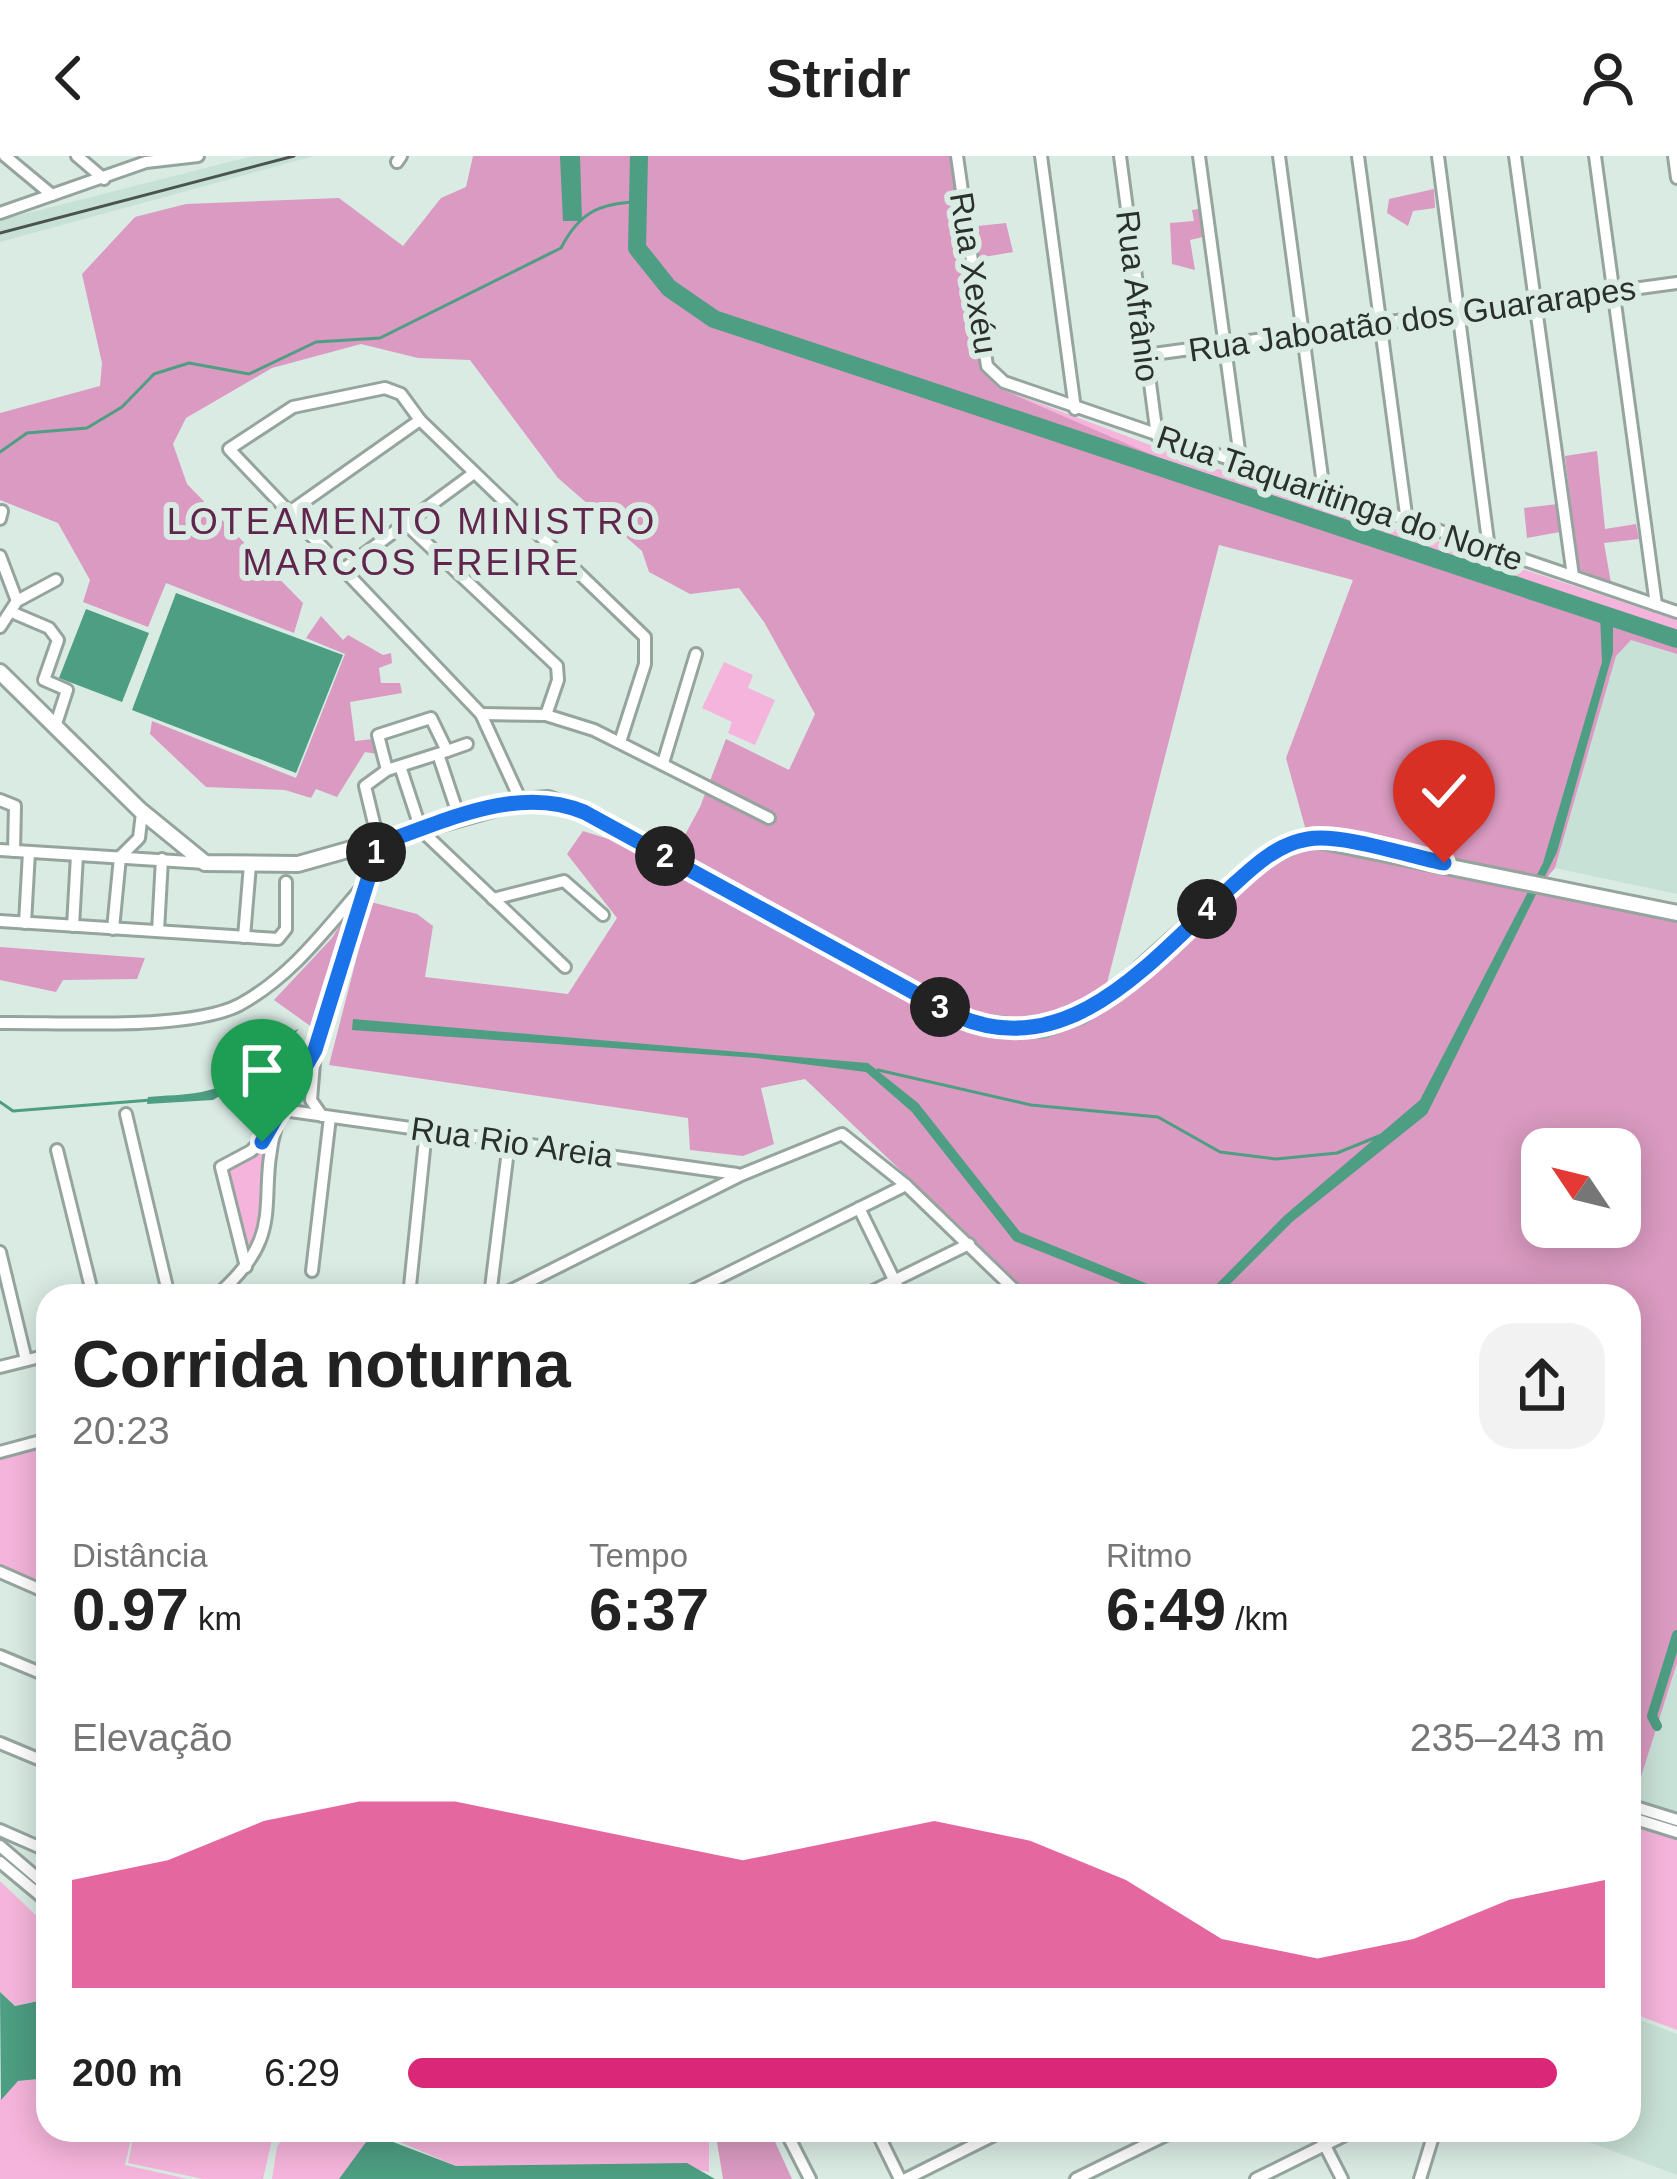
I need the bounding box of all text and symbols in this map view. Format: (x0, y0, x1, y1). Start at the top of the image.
icon: back (36, 45, 102, 111)
icon: person (1575, 45, 1641, 111)
text: Stridr (766, 48, 911, 108)
street label: Rua Xexéu (943, 189, 1005, 357)
street label: Rua Afrânio (1109, 208, 1167, 384)
street label: Rua Jaboatão dos Guararapes (1186, 269, 1638, 369)
street label: Rua Taquaritinga do Norte (1152, 418, 1528, 578)
district label: LOTEAMENTO MINISTRO MARCOS FREIRE (167, 501, 657, 583)
pin (1393, 740, 1495, 863)
icon: check (1411, 758, 1477, 824)
pin: 1 (346, 822, 406, 882)
pin: 2 (635, 826, 695, 886)
text: 1 (367, 833, 385, 870)
text: 2 (656, 837, 674, 874)
pin: 4 (1177, 879, 1237, 939)
text: 4 (1198, 890, 1216, 927)
pin: 3 (910, 977, 970, 1037)
text: 3 (931, 988, 949, 1025)
pin (211, 1019, 313, 1142)
icon: arrive (229, 1037, 295, 1103)
street label: Rua Rio Areia (409, 1110, 616, 1175)
north arrow (1521, 1128, 1641, 1248)
map controls (1521, 1128, 1641, 1248)
button: share (1479, 1323, 1605, 1449)
text: Corrida noturna (72, 1327, 571, 1401)
text: 20:23 (72, 1409, 170, 1452)
text: Distância (72, 1537, 208, 1574)
text: Tempo (589, 1537, 688, 1574)
text: Ritmo (1106, 1537, 1192, 1574)
text: 0.97 (72, 1576, 189, 1643)
text: 6:37 (589, 1576, 709, 1643)
text: 6:49 (1106, 1576, 1226, 1643)
text: km (189, 1600, 242, 1637)
text: /km (1226, 1600, 1288, 1637)
text: Elevação (72, 1716, 232, 1759)
text: 235–243 m (1410, 1716, 1605, 1759)
text: 200 m (72, 2051, 183, 2094)
text: 6:29 (264, 2051, 340, 2094)

